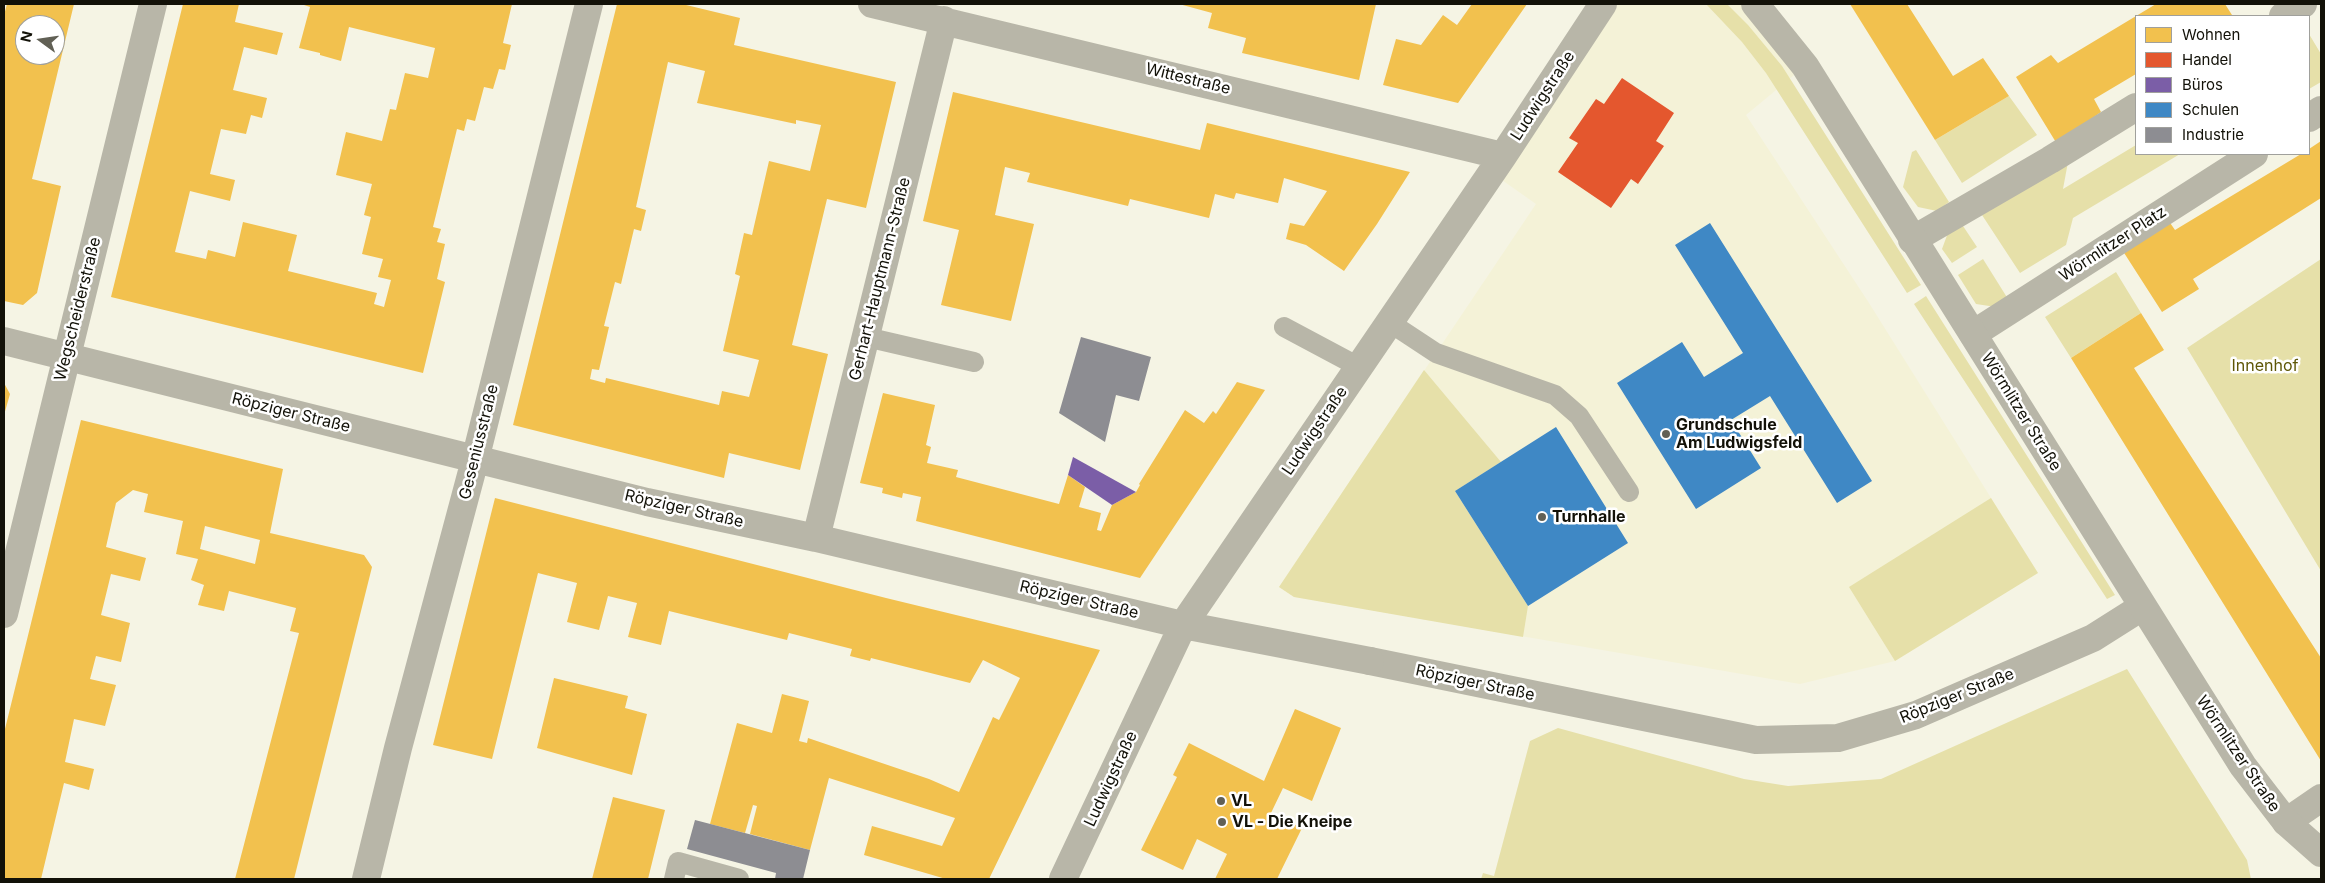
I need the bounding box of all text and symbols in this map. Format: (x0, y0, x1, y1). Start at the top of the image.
north arrow (15, 15, 65, 65)
legend (2135, 15, 2310, 155)
text: Wohnen (2182, 25, 2240, 44)
text: N (16, 29, 35, 44)
street label: Ludwigstraße (1507, 48, 1579, 144)
text: Handel (2182, 50, 2232, 69)
street label: Wittestraße (1144, 59, 1232, 99)
text: Büros (2182, 75, 2223, 94)
text: Schulen (2182, 100, 2239, 119)
text: Industrie (2182, 125, 2244, 144)
street label: Gerhart-Hauptmann-Straße (845, 175, 915, 383)
street label: Wörmlitzer Platz (2056, 202, 2170, 286)
street label: Wegscheiderstraße (51, 235, 105, 383)
street label: Wörmlitzer Straße (1977, 349, 2065, 475)
park label: Innenhof (2232, 356, 2298, 376)
street label: Geseniusstraße (455, 382, 503, 502)
street label: Ludwigstraße (1278, 383, 1352, 479)
street label: Röpziger Straße (230, 389, 352, 437)
place label: Grundschule Am Ludwigsfeld (1676, 415, 1802, 453)
marker: Grundschule Am Ludwigsfeld (1660, 428, 1672, 440)
street label: Röpziger Straße (623, 486, 745, 532)
place label: Turnhalle (1552, 507, 1626, 527)
marker: Turnhalle (1536, 511, 1548, 523)
street label: Röpziger Straße (1018, 577, 1140, 623)
street label: Röpziger Straße (1414, 661, 1536, 705)
street label: Röpziger Straße (1897, 664, 2017, 728)
street label: Wörmlitzer Straße (2192, 692, 2284, 816)
street label: Ludwigstraße (1081, 728, 1141, 830)
place label: VL (1231, 791, 1252, 811)
marker: VL (1215, 795, 1227, 807)
place label: VL - Die Kneipe (1232, 812, 1352, 832)
marker: VL - Die Kneipe (1216, 816, 1228, 828)

